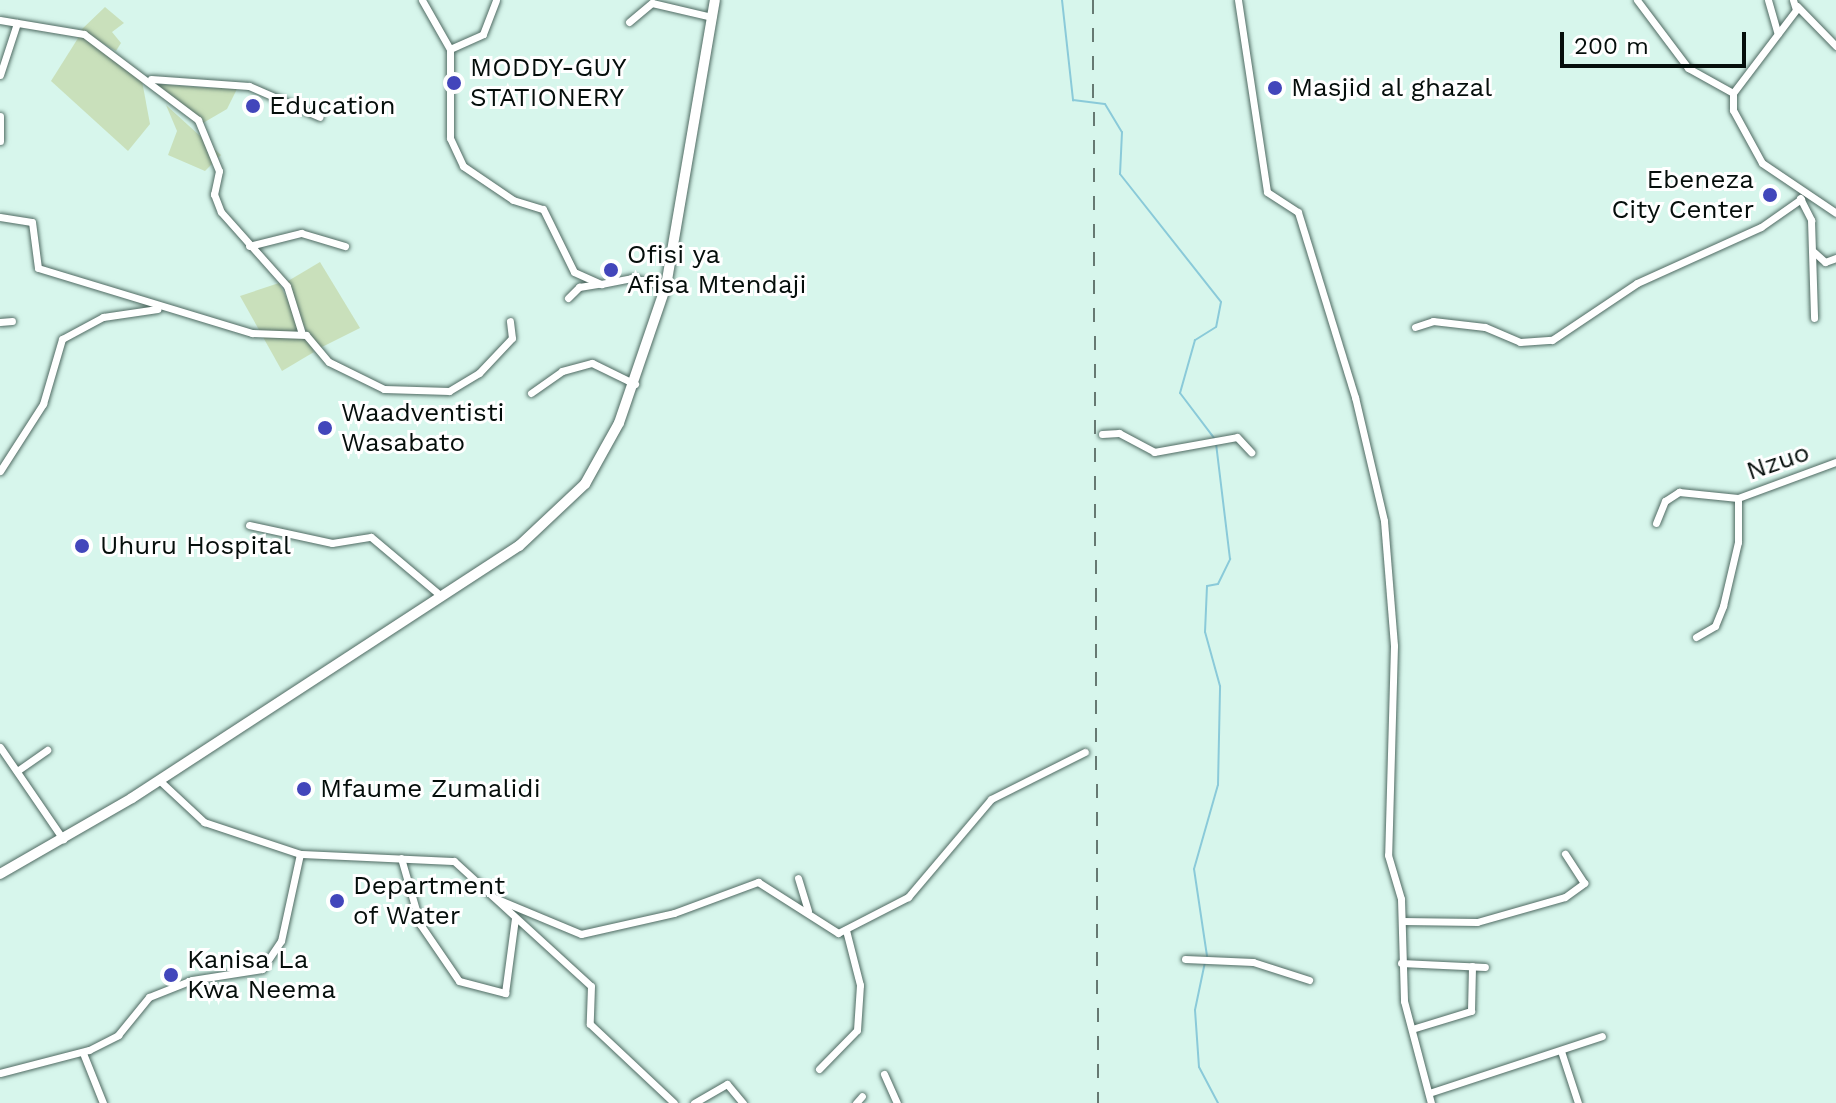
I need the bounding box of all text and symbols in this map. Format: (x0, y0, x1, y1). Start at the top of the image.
scale bar (1564, 16, 1750, 66)
text: 200 m (1574, 32, 1649, 60)
place label: MODDY-GUY STATIONERY (470, 52, 627, 114)
place label: Masjid al ghazal (1291, 72, 1493, 104)
marker: MODDY-GUY STATIONERY (445, 74, 463, 92)
marker: Masjid al ghazal (1266, 79, 1284, 97)
place label: Education (269, 90, 396, 122)
marker: Education (244, 97, 262, 115)
place label: Ebeneza City Center (1611, 164, 1754, 226)
marker: Ebeneza City Center (1761, 186, 1779, 204)
place label: Ofisi ya Afisa Mtendaji (627, 239, 807, 300)
marker: Ofisi ya Afisa Mtendaji (602, 261, 620, 279)
place label: Waadventisti Wasabato (341, 397, 504, 458)
marker: Waadventisti Wasabato (316, 419, 334, 437)
street label: Nzuo (1742, 437, 1814, 487)
place label: Uhuru Hospital (100, 530, 291, 562)
marker: Uhuru Hospital (71, 535, 93, 557)
place label: Mfaume Zumalidi (320, 773, 541, 805)
marker: Mfaume Zumalidi (295, 780, 313, 798)
place label: Department of Water (353, 870, 505, 932)
marker: Department of Water (328, 892, 346, 910)
place label: Kanisa La Kwa Neema (187, 944, 336, 1006)
marker: Kanisa La Kwa Neema (162, 966, 180, 984)

